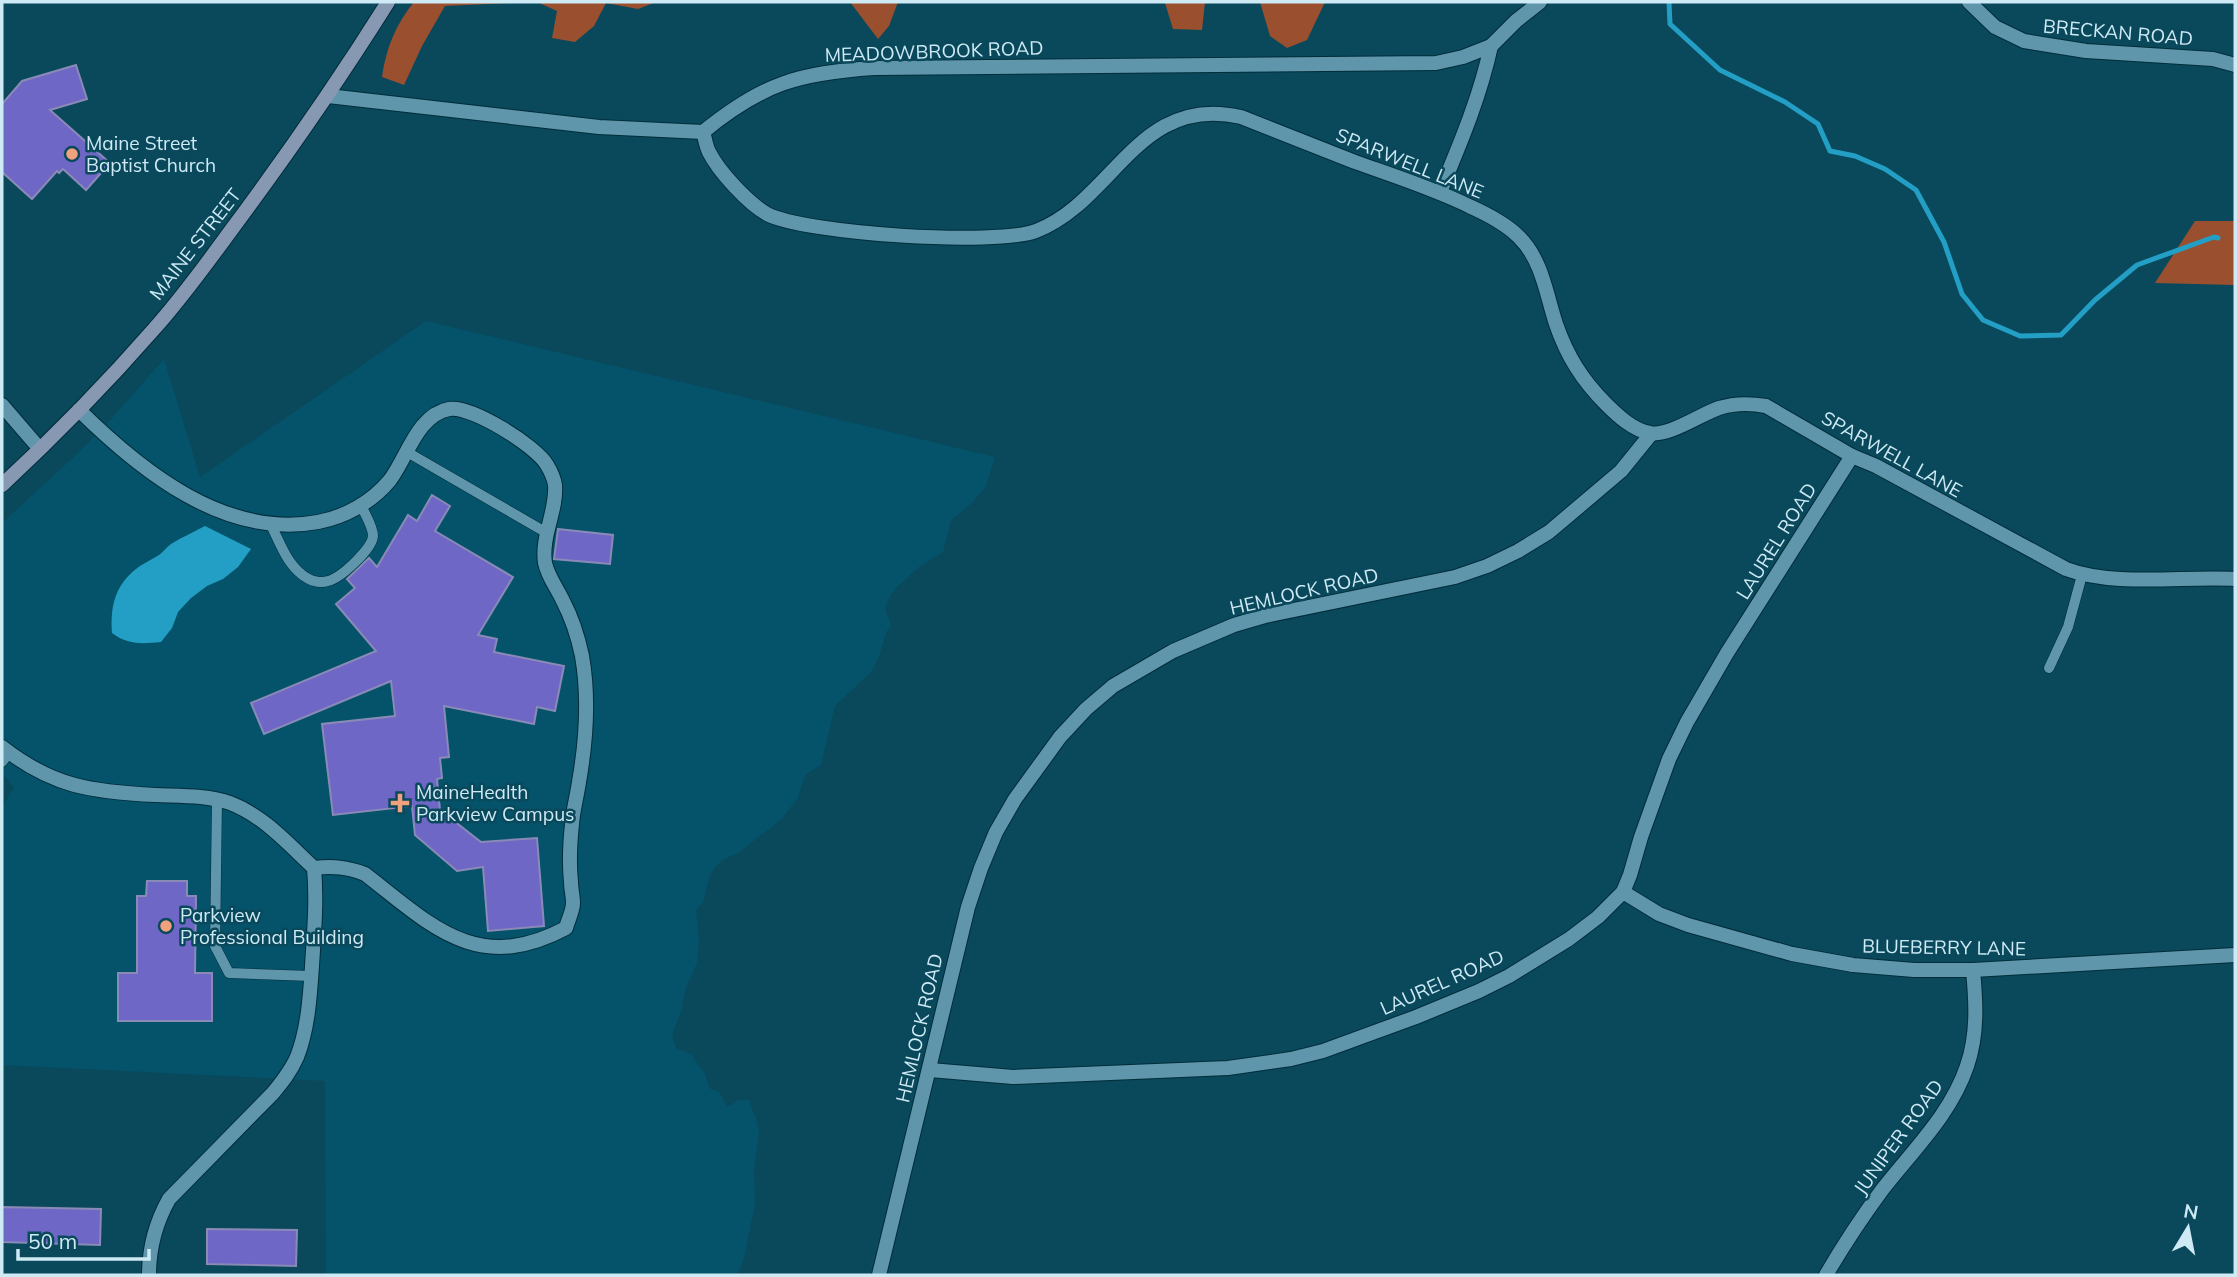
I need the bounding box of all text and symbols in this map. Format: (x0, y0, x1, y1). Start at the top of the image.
street label: BRECKAN ROAD (2042, 13, 2194, 51)
street label: MEADOWBROOK ROAD (824, 35, 1044, 67)
street label: SPARWELL LANE (1333, 122, 1487, 204)
place label: Maine Street Baptist Church (86, 131, 216, 177)
marker: Maine Street Baptist Church (64, 146, 80, 162)
street label: MAINE STREET (144, 183, 246, 305)
street label: SPARWELL LANE (1818, 405, 1966, 503)
street label: LAUREL ROAD (1731, 478, 1821, 604)
street label: HEMLOCK ROAD (1227, 562, 1381, 620)
place label: MaineHealth Parkview Campus (416, 780, 575, 826)
marker: MaineHealth Parkview Campus (390, 793, 410, 813)
place label: Parkview Professional Building (180, 903, 364, 949)
marker: Parkview Professional Building (158, 918, 174, 934)
street label: BLUEBERRY LANE (1862, 934, 2026, 960)
street label: LAUREL ROAD (1376, 944, 1508, 1020)
street label: HEMLOCK ROAD (890, 951, 948, 1105)
street label: JUNIPER ROAD (1848, 1075, 1948, 1199)
north arrow (2153, 1193, 2223, 1263)
text: N (2182, 1198, 2200, 1224)
scale bar (18, 1218, 149, 1262)
text: 50 m (28, 1228, 77, 1254)

